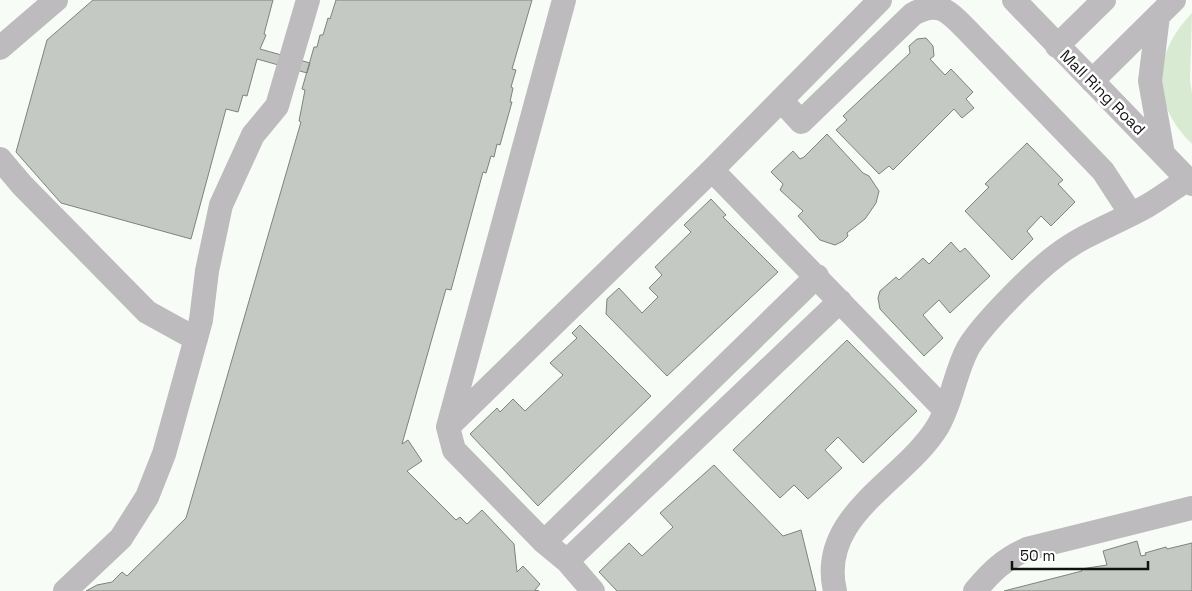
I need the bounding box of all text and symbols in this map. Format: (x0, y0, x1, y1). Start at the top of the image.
street label: Mall Ring Road (1055, 45, 1150, 140)
scale bar (1012, 538, 1148, 570)
text: 50 m (1020, 546, 1055, 565)

